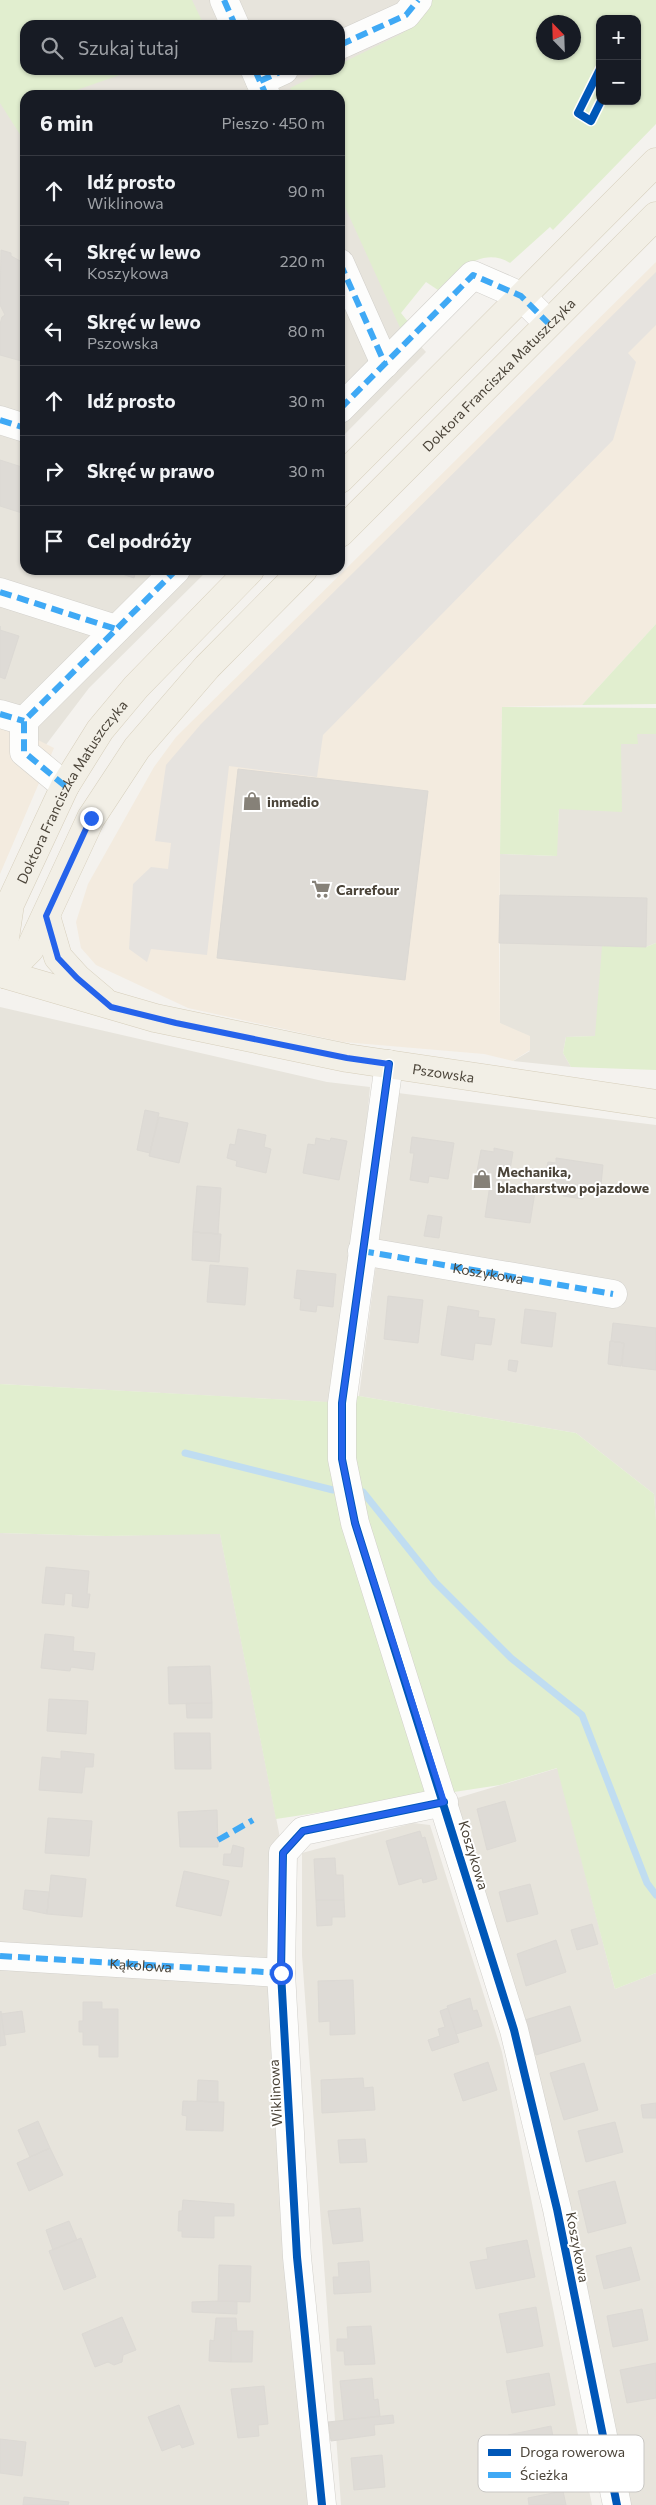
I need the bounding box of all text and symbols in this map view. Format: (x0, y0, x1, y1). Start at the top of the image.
north arrow (536, 15, 581, 60)
map controls (596, 15, 641, 105)
button: + (596, 15, 641, 60)
search box (20, 20, 345, 75)
icon: search (38, 34, 66, 62)
text: Szukaj tutaj (78, 36, 179, 59)
button: − (596, 60, 641, 105)
text: 6 min (40, 110, 93, 135)
text: Pieszo · 450 m (221, 113, 325, 132)
text: Idź prosto (87, 170, 176, 193)
icon: ahead (40, 177, 68, 205)
text: 90 m (288, 181, 325, 200)
text: Wiklinowa (87, 193, 164, 212)
text: Skręć w lewo (87, 240, 201, 263)
icon: left (40, 247, 68, 275)
text: 220 m (280, 251, 325, 270)
text: Koszykowa (87, 263, 169, 282)
street label: Doktora Franciszka Matuszczyka (418, 294, 578, 455)
text: Skręć w lewo (87, 310, 201, 333)
icon: left (40, 317, 68, 345)
text: 80 m (288, 321, 325, 340)
text: Pszowska (87, 333, 158, 352)
icon: ahead (40, 387, 68, 415)
text: Idź prosto (87, 389, 176, 412)
text: 30 m (288, 391, 325, 410)
icon: right (40, 457, 68, 485)
text: Skręć w prawo (87, 459, 215, 482)
text: 30 m (288, 461, 325, 480)
icon: arrive (40, 527, 68, 555)
text: Cel podróży (87, 529, 192, 552)
street label: Doktora Franciszka Matuszczyka (12, 696, 130, 886)
shop icon: inmedio (241, 790, 263, 812)
place label: inmedio (267, 793, 319, 810)
route end (80, 807, 103, 830)
supermarket icon: Carrefour (310, 878, 332, 900)
place label: Carrefour (336, 881, 399, 898)
street label: Pszowska (411, 1059, 476, 1085)
place label: Mechanika, blacharstwo pojazdowe (497, 1163, 649, 1196)
shop icon: Mechanika, blacharstwo pojazdowe (471, 1168, 493, 1190)
street label: Koszykowa (451, 1258, 525, 1287)
street label: Koszykowa (455, 1818, 493, 1892)
street label: Kąkolowa (109, 1954, 172, 1975)
route start (270, 1962, 293, 1985)
street label: Wiklinowa (265, 2059, 285, 2127)
street label: Koszykowa (563, 2210, 593, 2284)
legend (478, 2435, 644, 2492)
text: Droga rowerowa (520, 2443, 625, 2460)
text: Ścieżka (520, 2466, 568, 2483)

